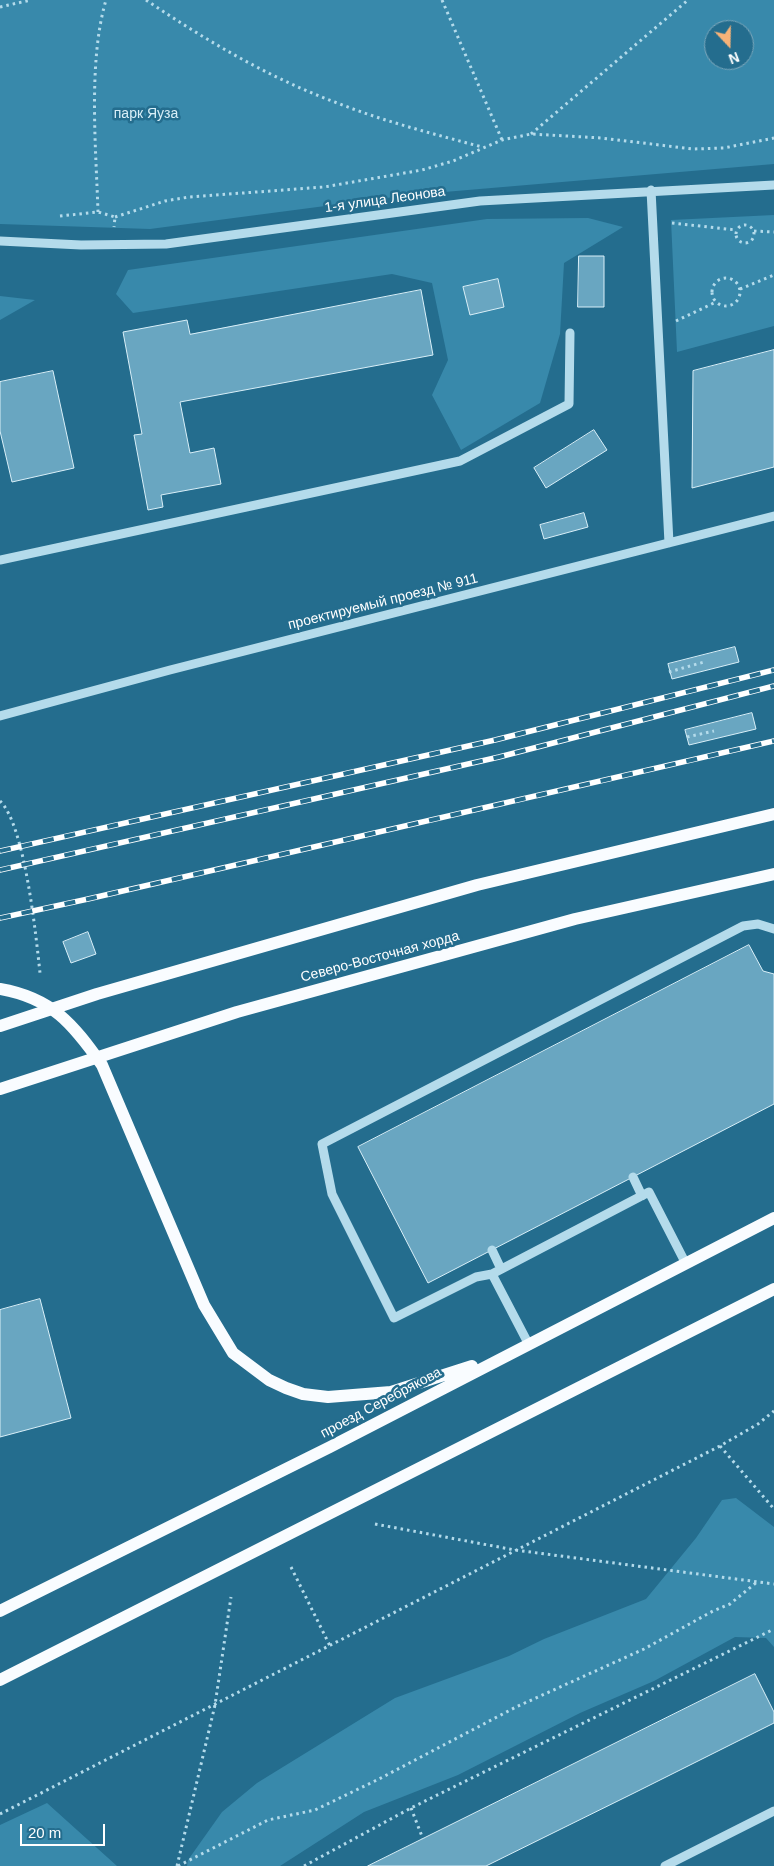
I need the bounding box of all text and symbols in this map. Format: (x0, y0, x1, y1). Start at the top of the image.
north arrow (704, 20, 754, 70)
text: N (726, 49, 742, 67)
park label: парк Яуза (114, 106, 178, 122)
street label: 1-я улица Леонова (324, 183, 446, 217)
street label: проектируемый проезд № 911 (286, 570, 480, 634)
street label: Северо-Восточная хорда (299, 928, 461, 986)
street label: проезд Серебрякова (318, 1364, 444, 1442)
scale bar (22, 1814, 108, 1846)
text: 20 m (28, 1824, 61, 1841)

